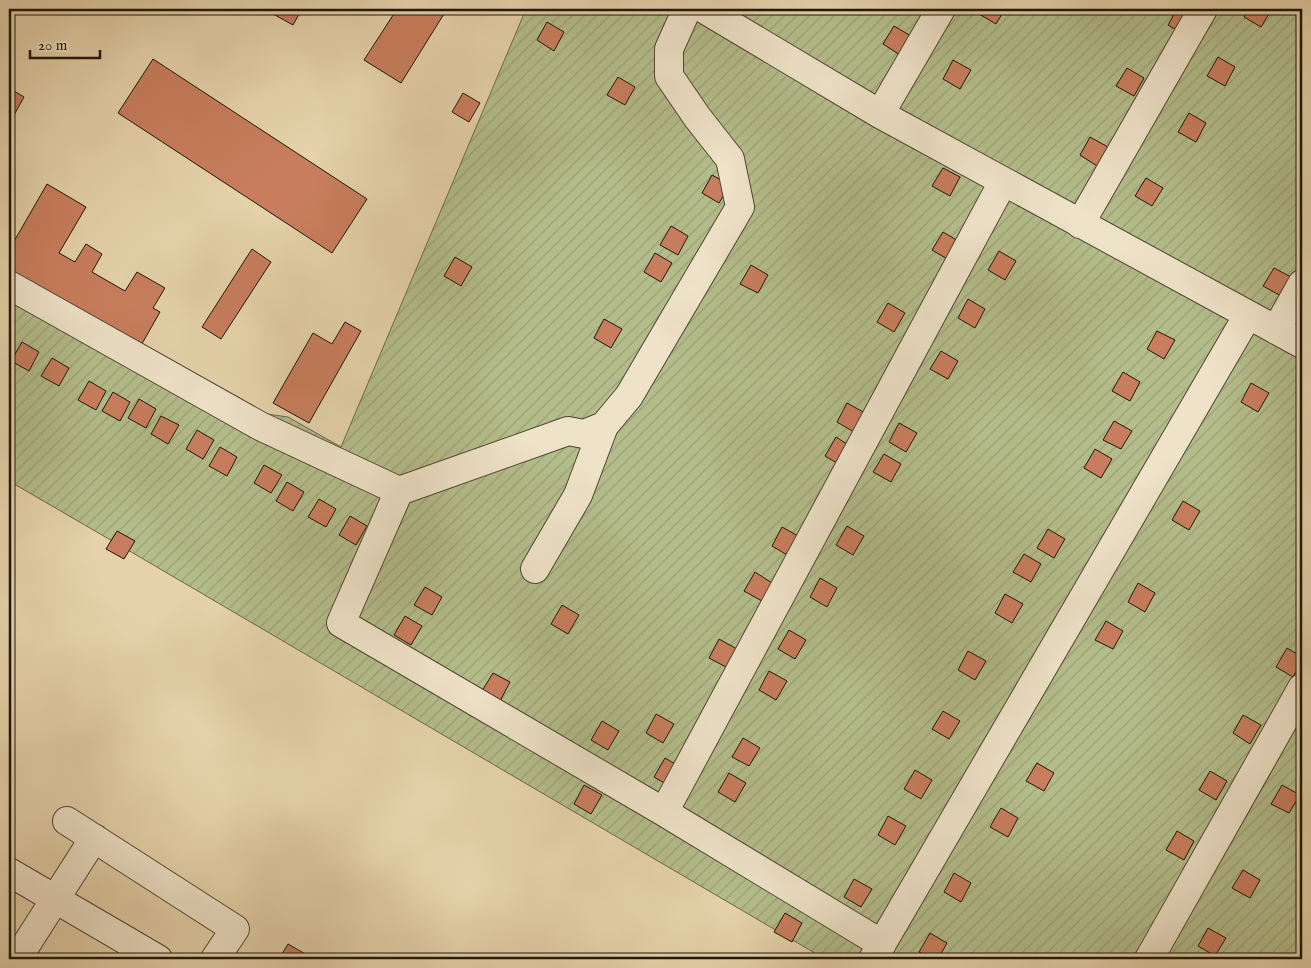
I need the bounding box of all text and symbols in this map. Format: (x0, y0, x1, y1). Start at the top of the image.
scale bar (30, 28, 100, 60)
text: 20 m (38, 36, 68, 55)

